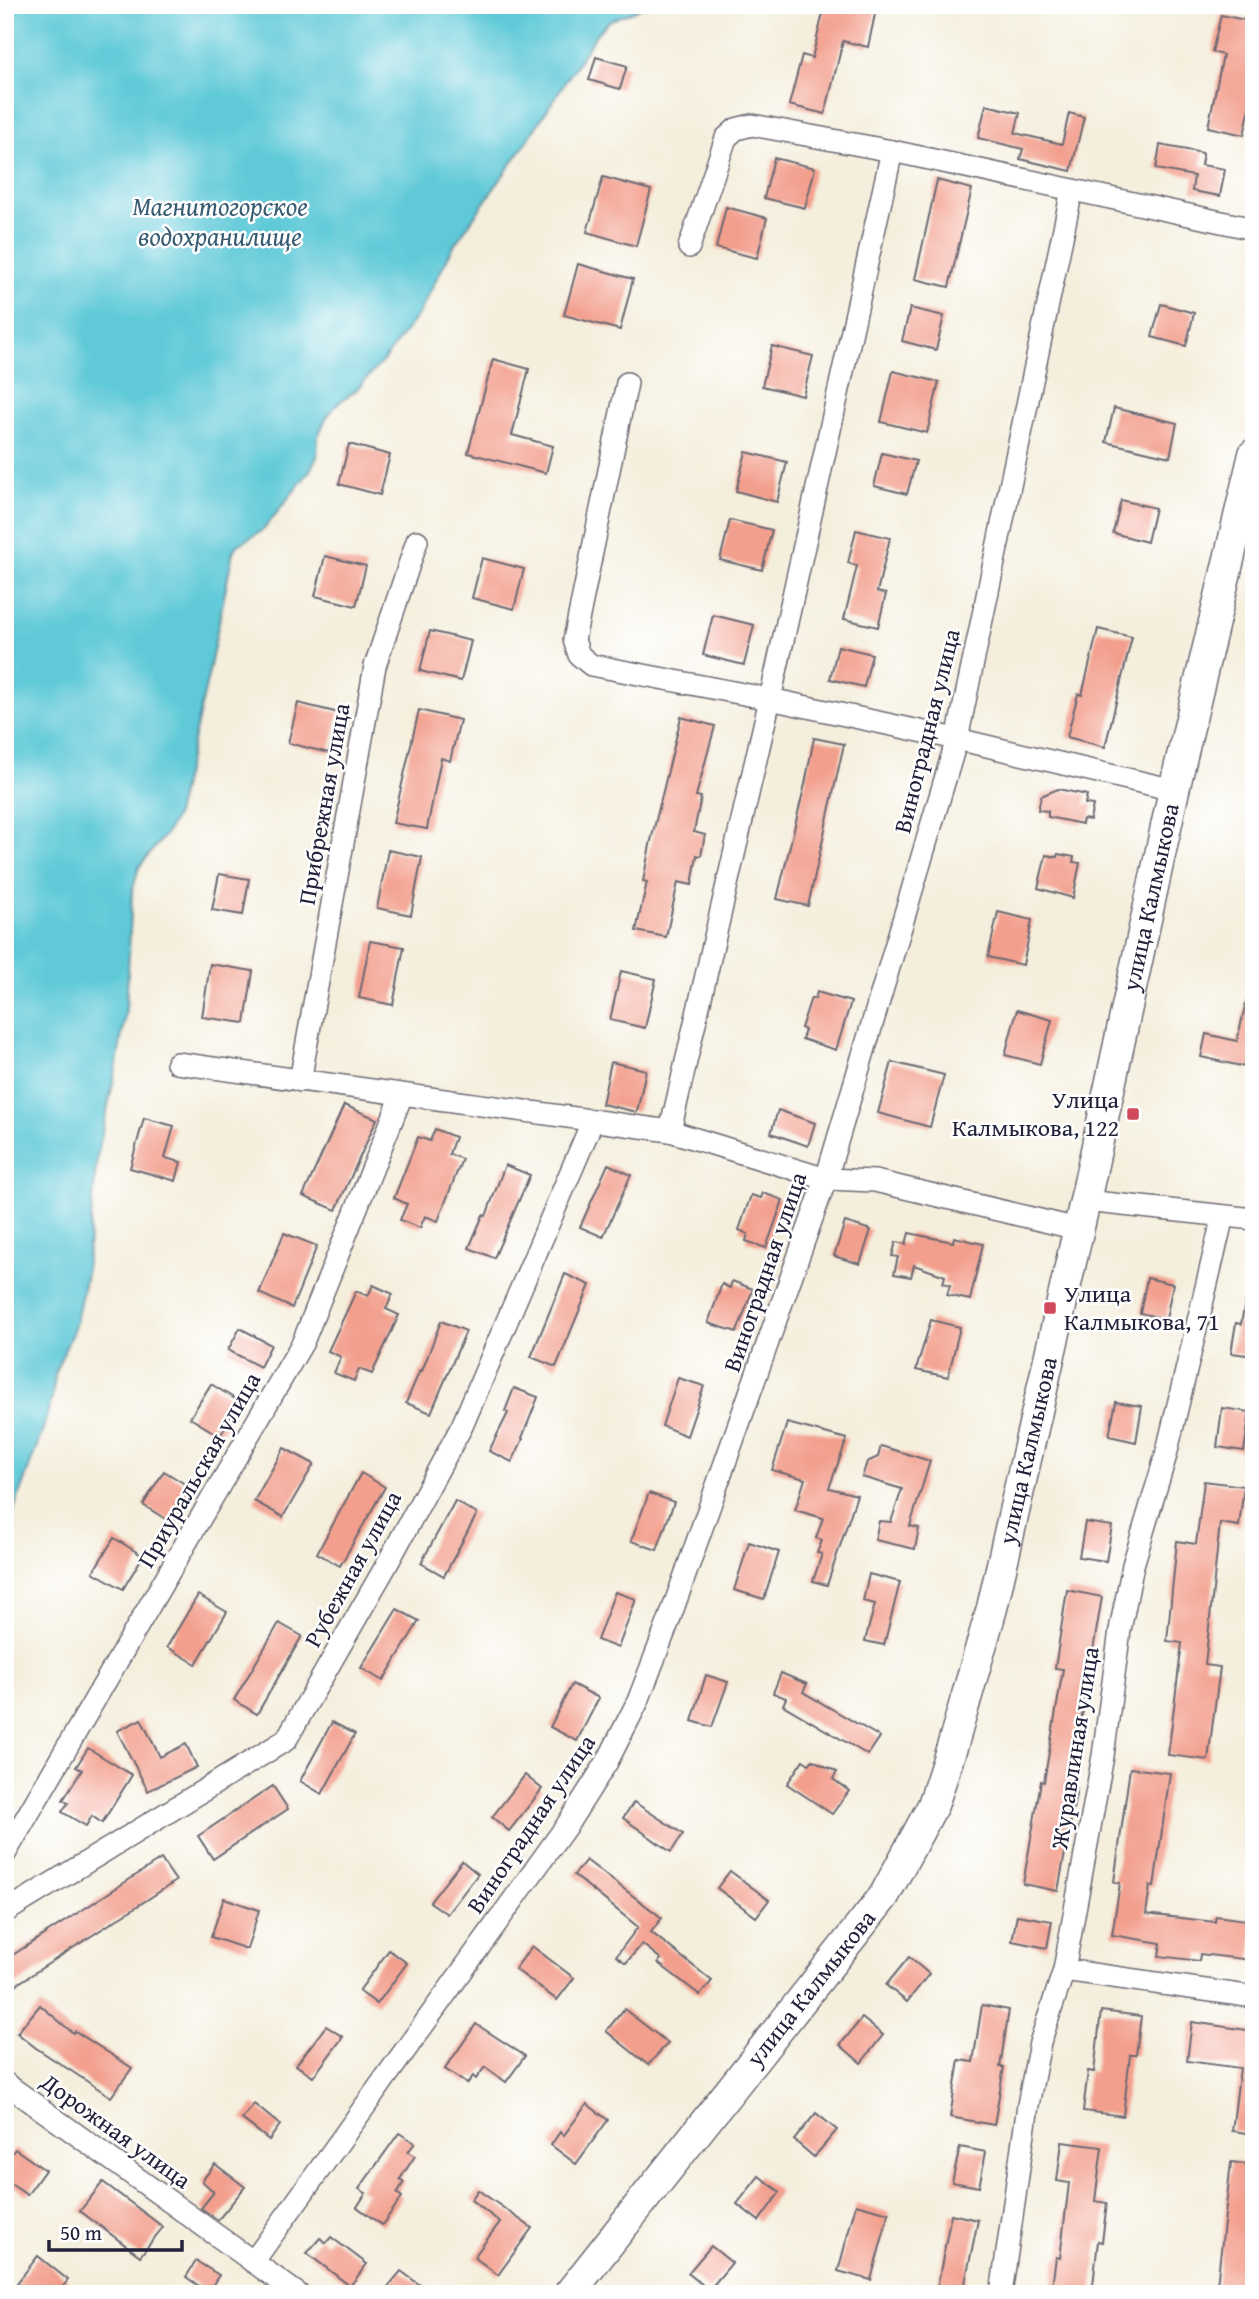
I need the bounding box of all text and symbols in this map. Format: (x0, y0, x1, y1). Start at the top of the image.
water label: Магнитогорское водохранилище (132, 186, 308, 255)
street label: Виноградная улица (884, 625, 969, 837)
street label: Прибрежная улица (289, 700, 359, 908)
street label: улица Калмыкова (1113, 799, 1188, 995)
place label: Улица Калмыкова, 122 (952, 1082, 1120, 1145)
marker: Улица Калмыкова, 122 (1125, 1106, 1141, 1122)
street label: Виноградная улица (714, 1167, 815, 1376)
place label: Улица Калмыкова, 71 (1064, 1276, 1219, 1339)
marker: Улица Калмыкова, 71 (1042, 1300, 1058, 1316)
street label: улица Калмыкова (989, 1353, 1066, 1549)
street label: Приуральская улица (128, 1365, 269, 1574)
street label: Рубежная улица (295, 1484, 410, 1653)
street label: Журавлиная улица (1041, 1644, 1108, 1853)
street label: Виноградная улица (458, 1727, 604, 1920)
street label: улица Калмыкова (737, 1902, 884, 2075)
street label: Дорожная улица (33, 2064, 199, 2197)
scale bar (49, 2208, 182, 2252)
text: 50 m (60, 2217, 102, 2248)

